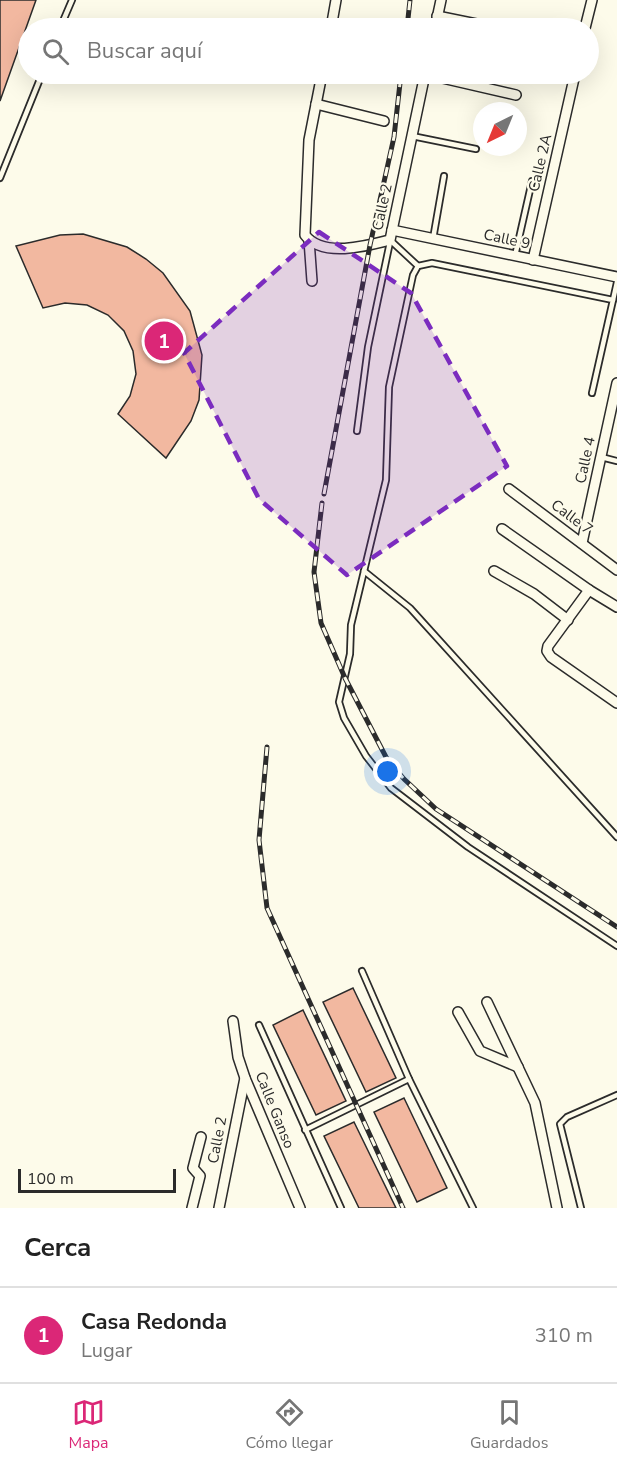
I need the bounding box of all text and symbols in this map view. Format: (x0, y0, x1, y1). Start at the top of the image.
search box (18, 18, 599, 84)
icon: search (39, 35, 72, 68)
text: Buscar aquí (87, 36, 202, 66)
north arrow (473, 102, 527, 156)
street label: Calle 2A (524, 132, 556, 194)
street label: Calle 2 (367, 182, 397, 232)
street label: Calle 9 (482, 224, 532, 254)
pin: 1 (144, 318, 184, 364)
street label: Calle 4 (570, 435, 600, 485)
street label: Calle 7 (547, 495, 597, 539)
your location (373, 757, 402, 786)
street label: Calle Ganso (250, 1069, 300, 1151)
street label: Calle 2 (203, 1115, 231, 1165)
scale bar (18, 1166, 176, 1194)
text: 100 m (27, 1168, 74, 1190)
text: Cerca (24, 1230, 91, 1265)
text: Casa Redonda (81, 1307, 227, 1337)
text: 1 (38, 1322, 50, 1349)
text: 310 m (535, 1322, 593, 1349)
text: Lugar (81, 1337, 132, 1364)
tab: Mapa (69, 1396, 109, 1454)
tab: Cómo llegar (246, 1396, 333, 1454)
tab: Guardados (470, 1396, 548, 1454)

